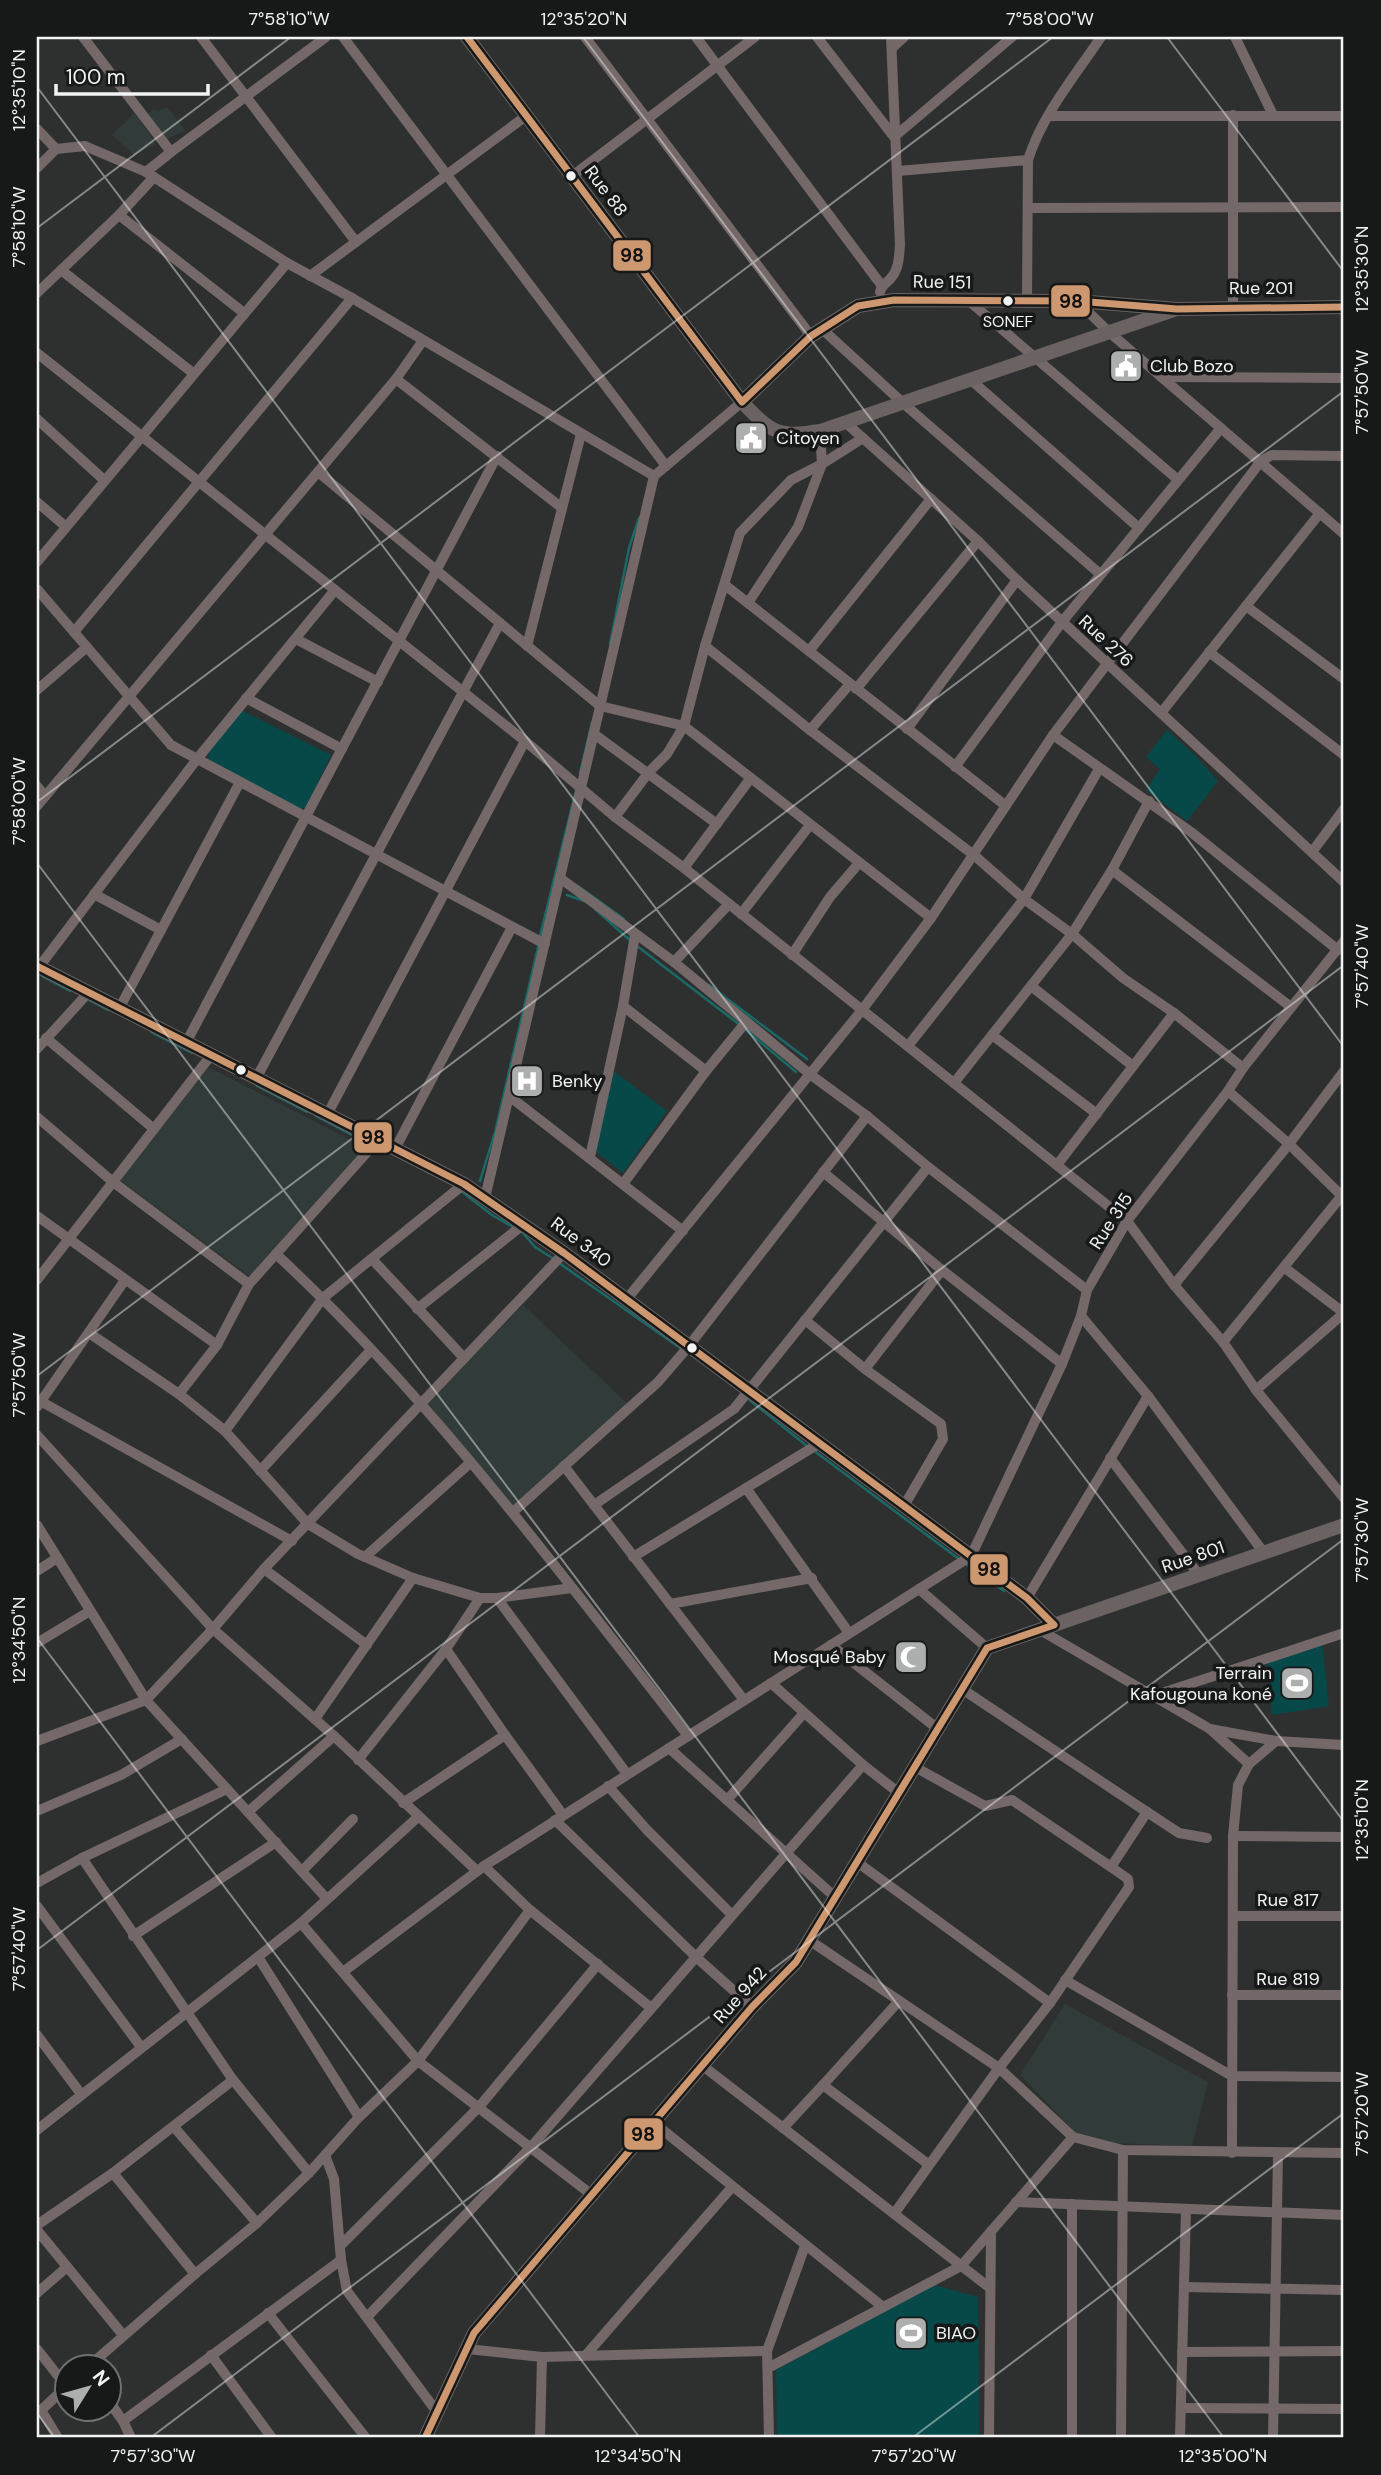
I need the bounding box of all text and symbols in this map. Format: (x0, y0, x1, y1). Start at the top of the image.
text: 7°58'10"W (248, 7, 330, 31)
text: 12°35'20"N (541, 7, 627, 31)
text: 7°58'00"W (1006, 7, 1094, 31)
text: 12°35'10"N (7, 49, 31, 131)
scale bar (56, 52, 208, 96)
text: 100 m (66, 63, 126, 91)
street label: Rue 88 (579, 161, 633, 221)
unlabelled marker (564, 169, 578, 183)
text: 7°58'10"W (7, 186, 31, 268)
text: 12°35'30"N (1350, 226, 1374, 312)
line badge: 98 (612, 239, 652, 272)
text: 98 (620, 243, 644, 268)
street label: Rue 151 (913, 269, 971, 295)
street label: Rue 201 (1229, 276, 1293, 300)
line badge: 98 (1050, 284, 1091, 318)
text: 98 (1059, 289, 1083, 314)
marker: SONEF (1001, 294, 1015, 308)
place label: SONEF (983, 311, 1034, 332)
public building icon: Club Bozo (1107, 347, 1145, 385)
text: 7°57'50"W (1350, 350, 1374, 434)
place label: Club Bozo (1150, 354, 1234, 378)
public building icon: Citoyen (732, 419, 770, 457)
place label: Citoyen (776, 426, 840, 450)
street label: Rue 276 (1073, 610, 1139, 672)
text: 7°58'00"W (7, 757, 31, 845)
text: 7°57'40"W (1350, 924, 1374, 1008)
hospital icon: Benky (508, 1062, 546, 1100)
unlabelled marker (234, 1063, 248, 1077)
place label: Benky (552, 1069, 603, 1093)
line badge: 98 (353, 1121, 393, 1154)
text: 98 (361, 1125, 385, 1150)
street label: Rue 315 (1084, 1188, 1138, 1254)
street label: Rue 340 (546, 1211, 616, 1273)
text: 7°57'50"W (7, 1333, 31, 1417)
unlabelled marker (685, 1341, 699, 1355)
text: 7°57'30"W (1350, 1497, 1374, 1583)
street label: Rue 801 (1158, 1535, 1228, 1579)
line badge: 98 (969, 1553, 1009, 1586)
text: 98 (977, 1557, 1001, 1582)
text: 12°34'50"N (7, 1596, 31, 1684)
mosque icon: Mosqué Baby (892, 1638, 930, 1676)
place label: Mosqué Baby (773, 1645, 886, 1669)
place label: Terrain Kafougouna koné (1130, 1661, 1272, 1706)
sports icon: Terrain Kafougouna koné (1278, 1664, 1316, 1702)
text: 12°35'10"N (1350, 1779, 1374, 1861)
street label: Rue 817 (1257, 1888, 1319, 1912)
text: 7°57'40"W (7, 1907, 31, 1991)
street label: Rue 942 (708, 1961, 772, 2029)
street label: Rue 819 (1256, 1967, 1320, 1991)
text: 7°57'20"W (1350, 2072, 1374, 2156)
line badge: 98 (623, 2117, 664, 2151)
text: 98 (631, 2122, 655, 2147)
sports icon: BIAO (892, 2314, 930, 2352)
place label: BIAO (936, 2321, 976, 2345)
north arrow (52, 2352, 122, 2422)
text: N (87, 2365, 115, 2391)
text: 7°57'30"W (110, 2444, 196, 2468)
text: 12°34'50"N (594, 2444, 682, 2468)
text: 7°57'20"W (872, 2444, 956, 2468)
text: 12°35'00"N (1179, 2444, 1267, 2468)

